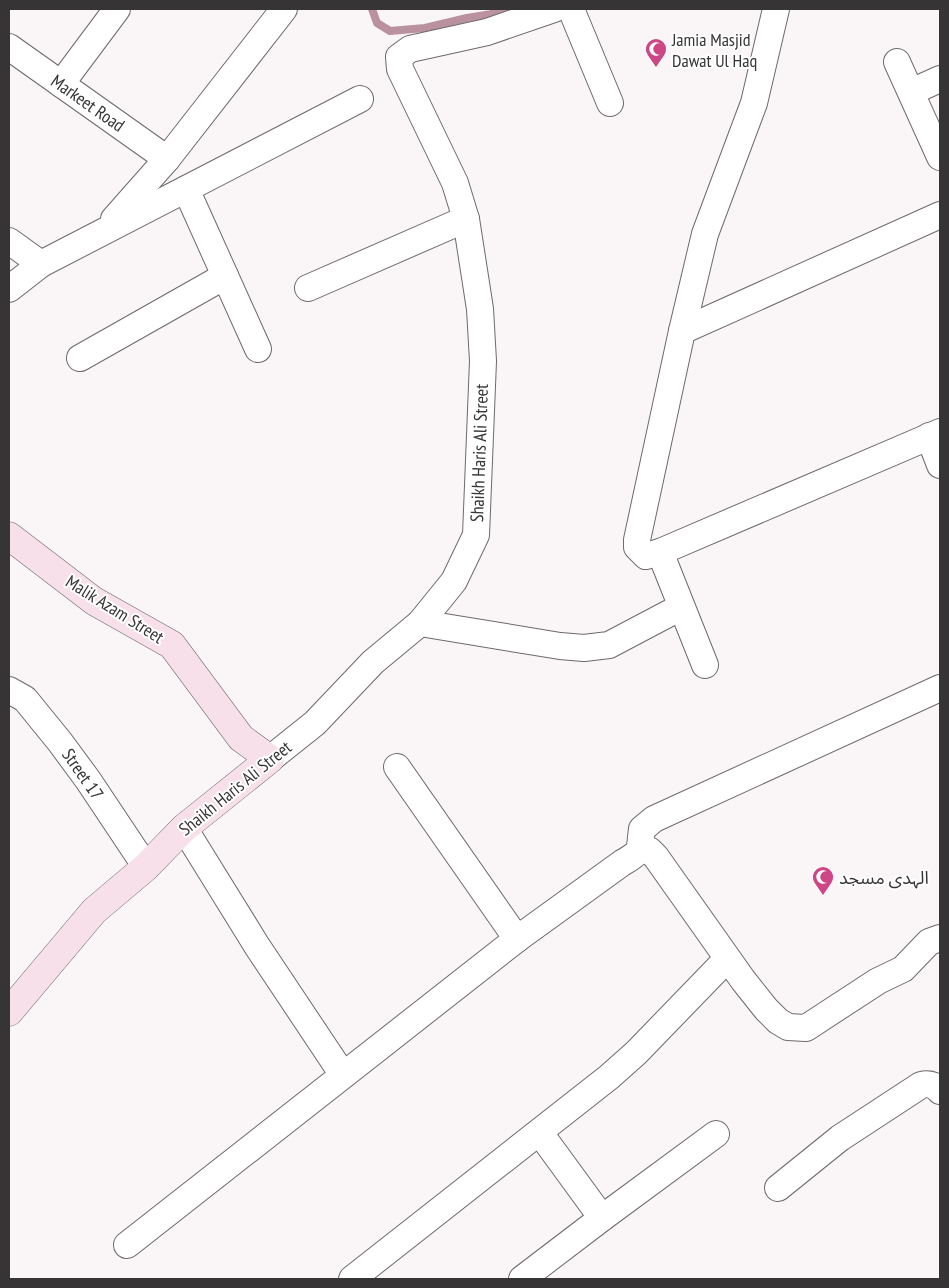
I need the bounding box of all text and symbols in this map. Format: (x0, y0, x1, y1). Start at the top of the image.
place label: Jamia Masjid Dawat Ul Haq (671, 28, 757, 72)
mosque icon: Jamia Masjid Dawat Ul Haq (644, 37, 668, 68)
street label: Markeet Road (47, 69, 129, 137)
street label: Shaikh Haris Ali Street (465, 383, 493, 522)
street label: Malik Azam Street (62, 570, 168, 648)
street label: Shaikh Haris Ali Street (174, 736, 296, 840)
street label: Street 17 (57, 744, 109, 804)
mosque icon: الہدی مسجد (811, 865, 835, 896)
place label: الہدی مسجد (839, 866, 929, 889)

